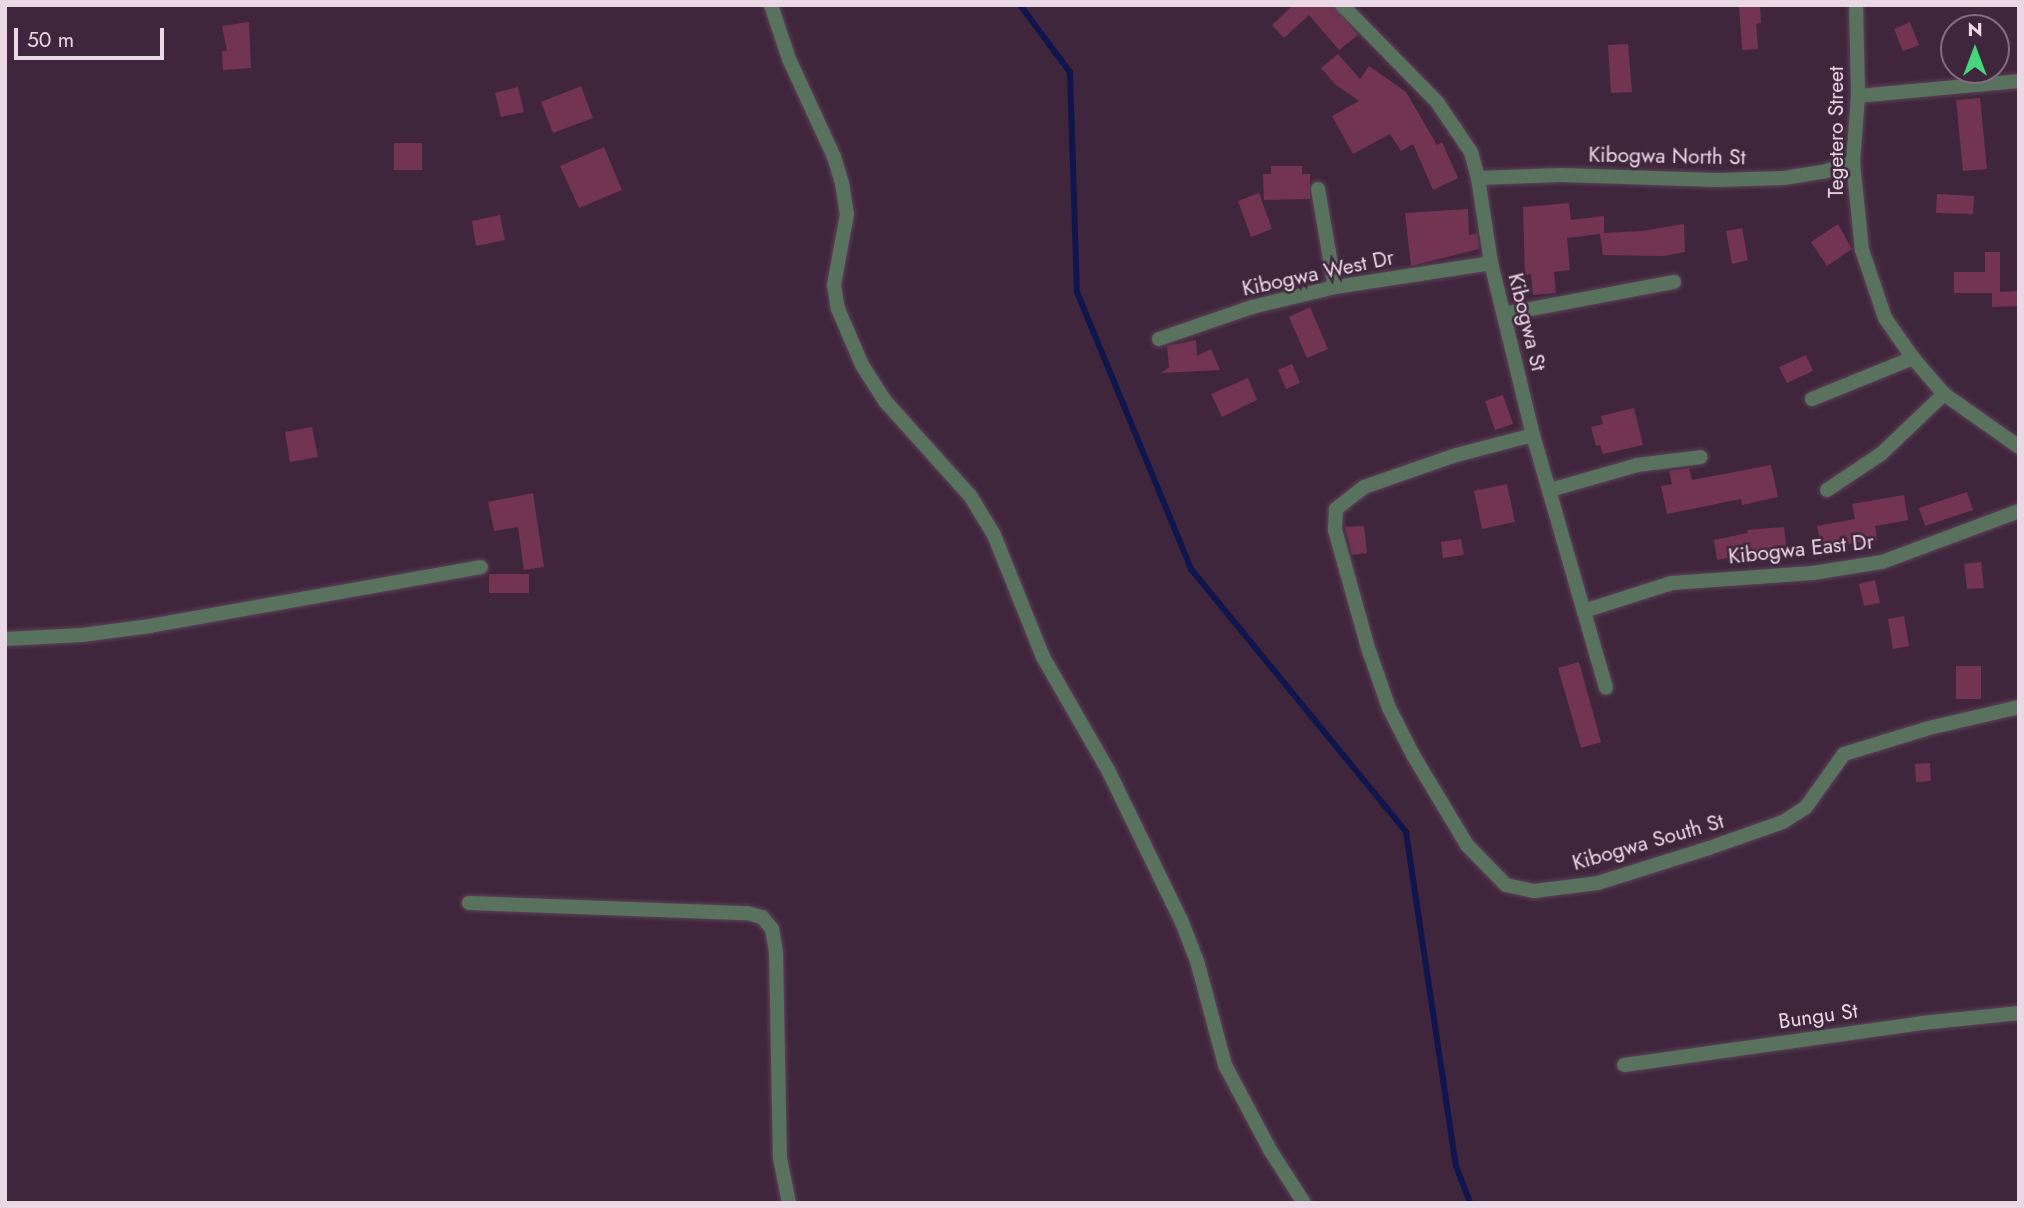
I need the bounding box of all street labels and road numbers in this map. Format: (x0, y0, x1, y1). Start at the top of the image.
street label: Tegetero Street (1823, 66, 1849, 198)
street label: Kibogwa North St (1588, 142, 1746, 170)
street label: Kibogwa West Dr (1240, 245, 1396, 301)
street label: Kibogwa St (1503, 270, 1551, 374)
street label: Kibogwa East Dr (1727, 529, 1875, 569)
street label: Kibogwa South St (1569, 808, 1727, 876)
street label: Bungu St (1777, 998, 1859, 1034)

